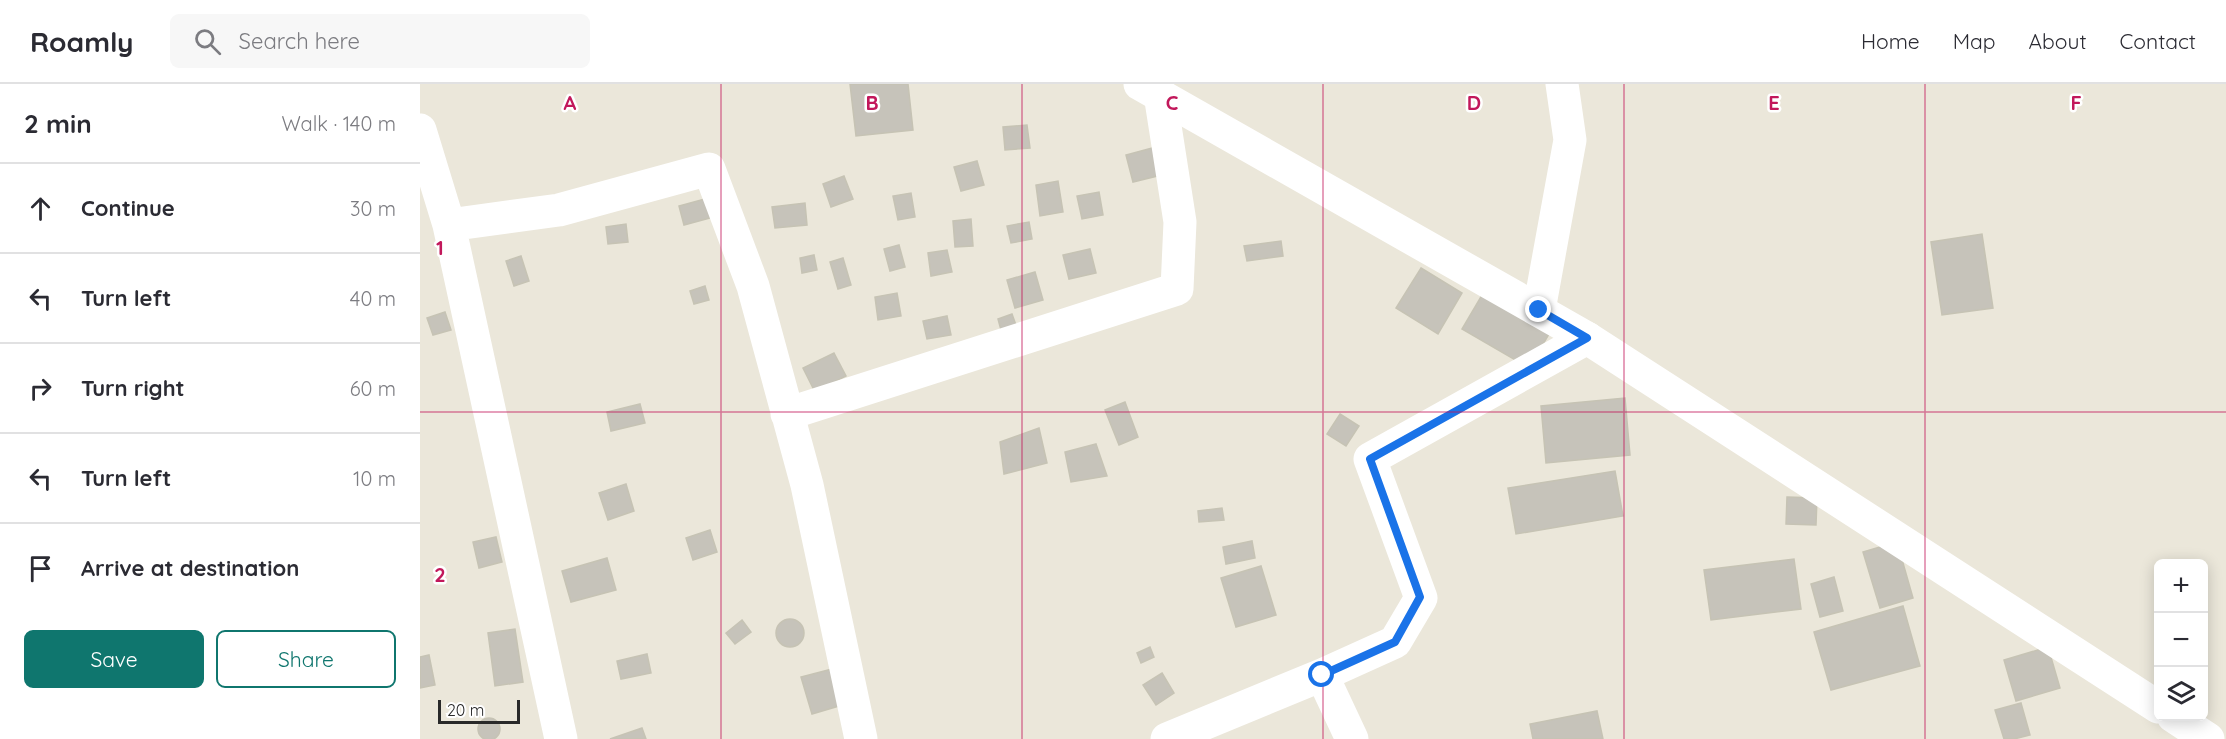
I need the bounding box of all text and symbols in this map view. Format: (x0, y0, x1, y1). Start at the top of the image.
search box (170, 14, 590, 68)
text: Roamly (30, 24, 134, 59)
icon: search (191, 25, 224, 58)
text: Search here (239, 27, 360, 55)
text: Home (1861, 28, 1920, 54)
text: Map (1953, 28, 1996, 54)
text: About (2029, 28, 2087, 54)
text: Contact (2120, 28, 2196, 54)
text: A (564, 90, 577, 115)
text: B (865, 90, 879, 115)
text: C (1166, 90, 1179, 115)
text: D (1467, 90, 1481, 115)
text: E (1768, 90, 1780, 115)
text: F (2070, 90, 2082, 115)
text: 2 min (24, 107, 92, 140)
text: Walk · 140 m (281, 111, 396, 136)
icon: ahead (24, 192, 57, 225)
text: Continue (81, 194, 175, 222)
text: 30 m (350, 196, 396, 221)
text: 1 (436, 235, 444, 260)
icon: left (24, 282, 57, 315)
text: Turn left (81, 284, 171, 312)
text: 40 m (350, 286, 396, 311)
route end (1525, 296, 1551, 322)
icon: right (24, 372, 57, 405)
text: Turn right (81, 374, 185, 402)
text: 60 m (350, 376, 396, 401)
icon: left (24, 462, 57, 495)
text: Turn left (81, 464, 171, 492)
text: 10 m (353, 466, 396, 491)
icon: arrive (24, 552, 57, 585)
text: Arrive at destination (81, 554, 299, 582)
map controls (2154, 559, 2208, 721)
button: + (2154, 559, 2208, 613)
text: 2 (434, 562, 446, 587)
button: − (2154, 613, 2208, 667)
button: Save (24, 630, 204, 688)
button: Share (216, 630, 396, 688)
route start (1308, 661, 1334, 687)
button: layers (2154, 667, 2208, 721)
scale bar (438, 697, 520, 724)
text: 20 m (447, 700, 484, 720)

